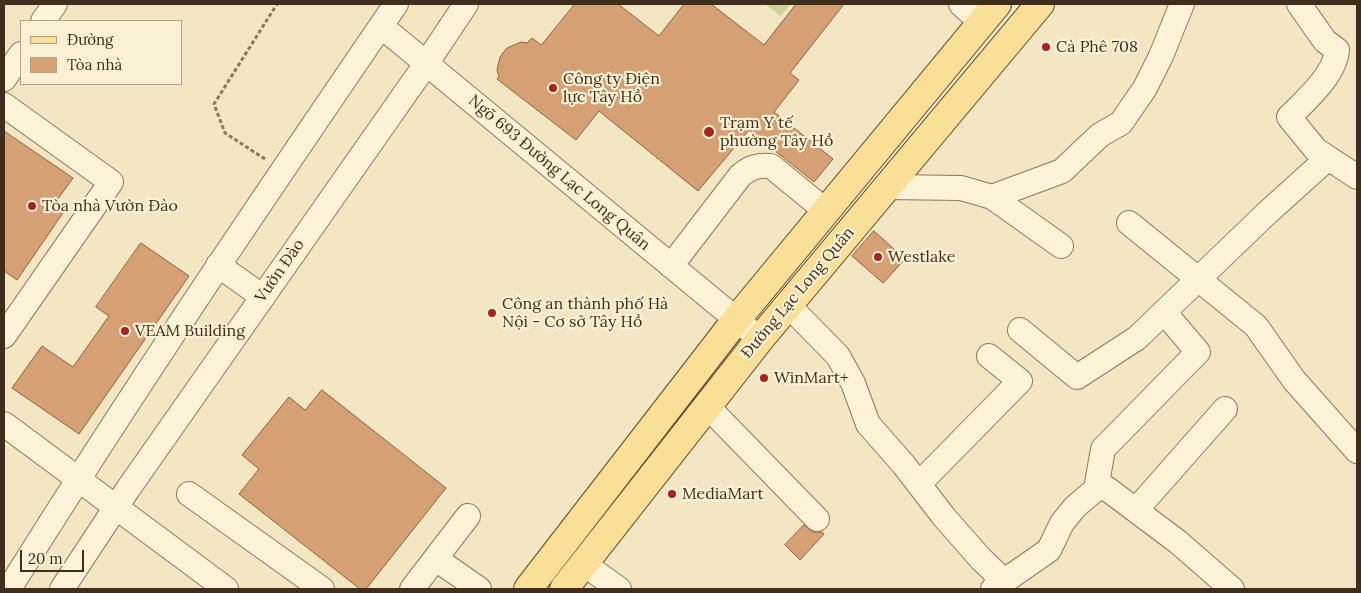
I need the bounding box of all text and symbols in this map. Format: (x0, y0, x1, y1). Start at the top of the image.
legend (20, 20, 182, 85)
text: Đường (67, 30, 113, 49)
place label: Cà Phê 708 (1056, 37, 1138, 57)
marker: Cà Phê 708 (1040, 41, 1052, 53)
text: Tòa nhà (67, 55, 122, 74)
place label: Công ty Điện lực Tây Hồ (563, 69, 660, 107)
marker: Công ty Điện lực Tây Hồ (547, 82, 559, 94)
street label: Ngõ 693 Đường Lạc Long Quân (464, 91, 654, 255)
place label: Trạm Y tế phường Tây Hồ (720, 113, 833, 151)
marker: Trạm Y tế phường Tây Hồ (702, 125, 716, 139)
place label: Tòa nhà Vườn Đào (42, 196, 178, 216)
marker: Tòa nhà Vườn Đào (26, 200, 38, 212)
street label: Đường Lạc Long Quân (737, 223, 859, 363)
street label: Vườn Đào (251, 236, 309, 306)
place label: Westlake (888, 247, 955, 267)
marker: Westlake (872, 251, 884, 263)
place label: Công an thành phố Hà Nội - Cơ sở Tây Hồ (502, 294, 668, 332)
marker: Công an thành phố Hà Nội - Cơ sở Tây Hồ (486, 307, 498, 319)
place label: VEAM Building (135, 321, 245, 341)
marker: VEAM Building (119, 325, 131, 337)
place label: WinMart+ (774, 368, 849, 388)
marker: WinMart+ (758, 372, 770, 384)
place label: MediaMart (682, 484, 764, 504)
marker: MediaMart (666, 488, 678, 500)
scale bar (22, 540, 86, 572)
text: 20 m (28, 549, 63, 568)

